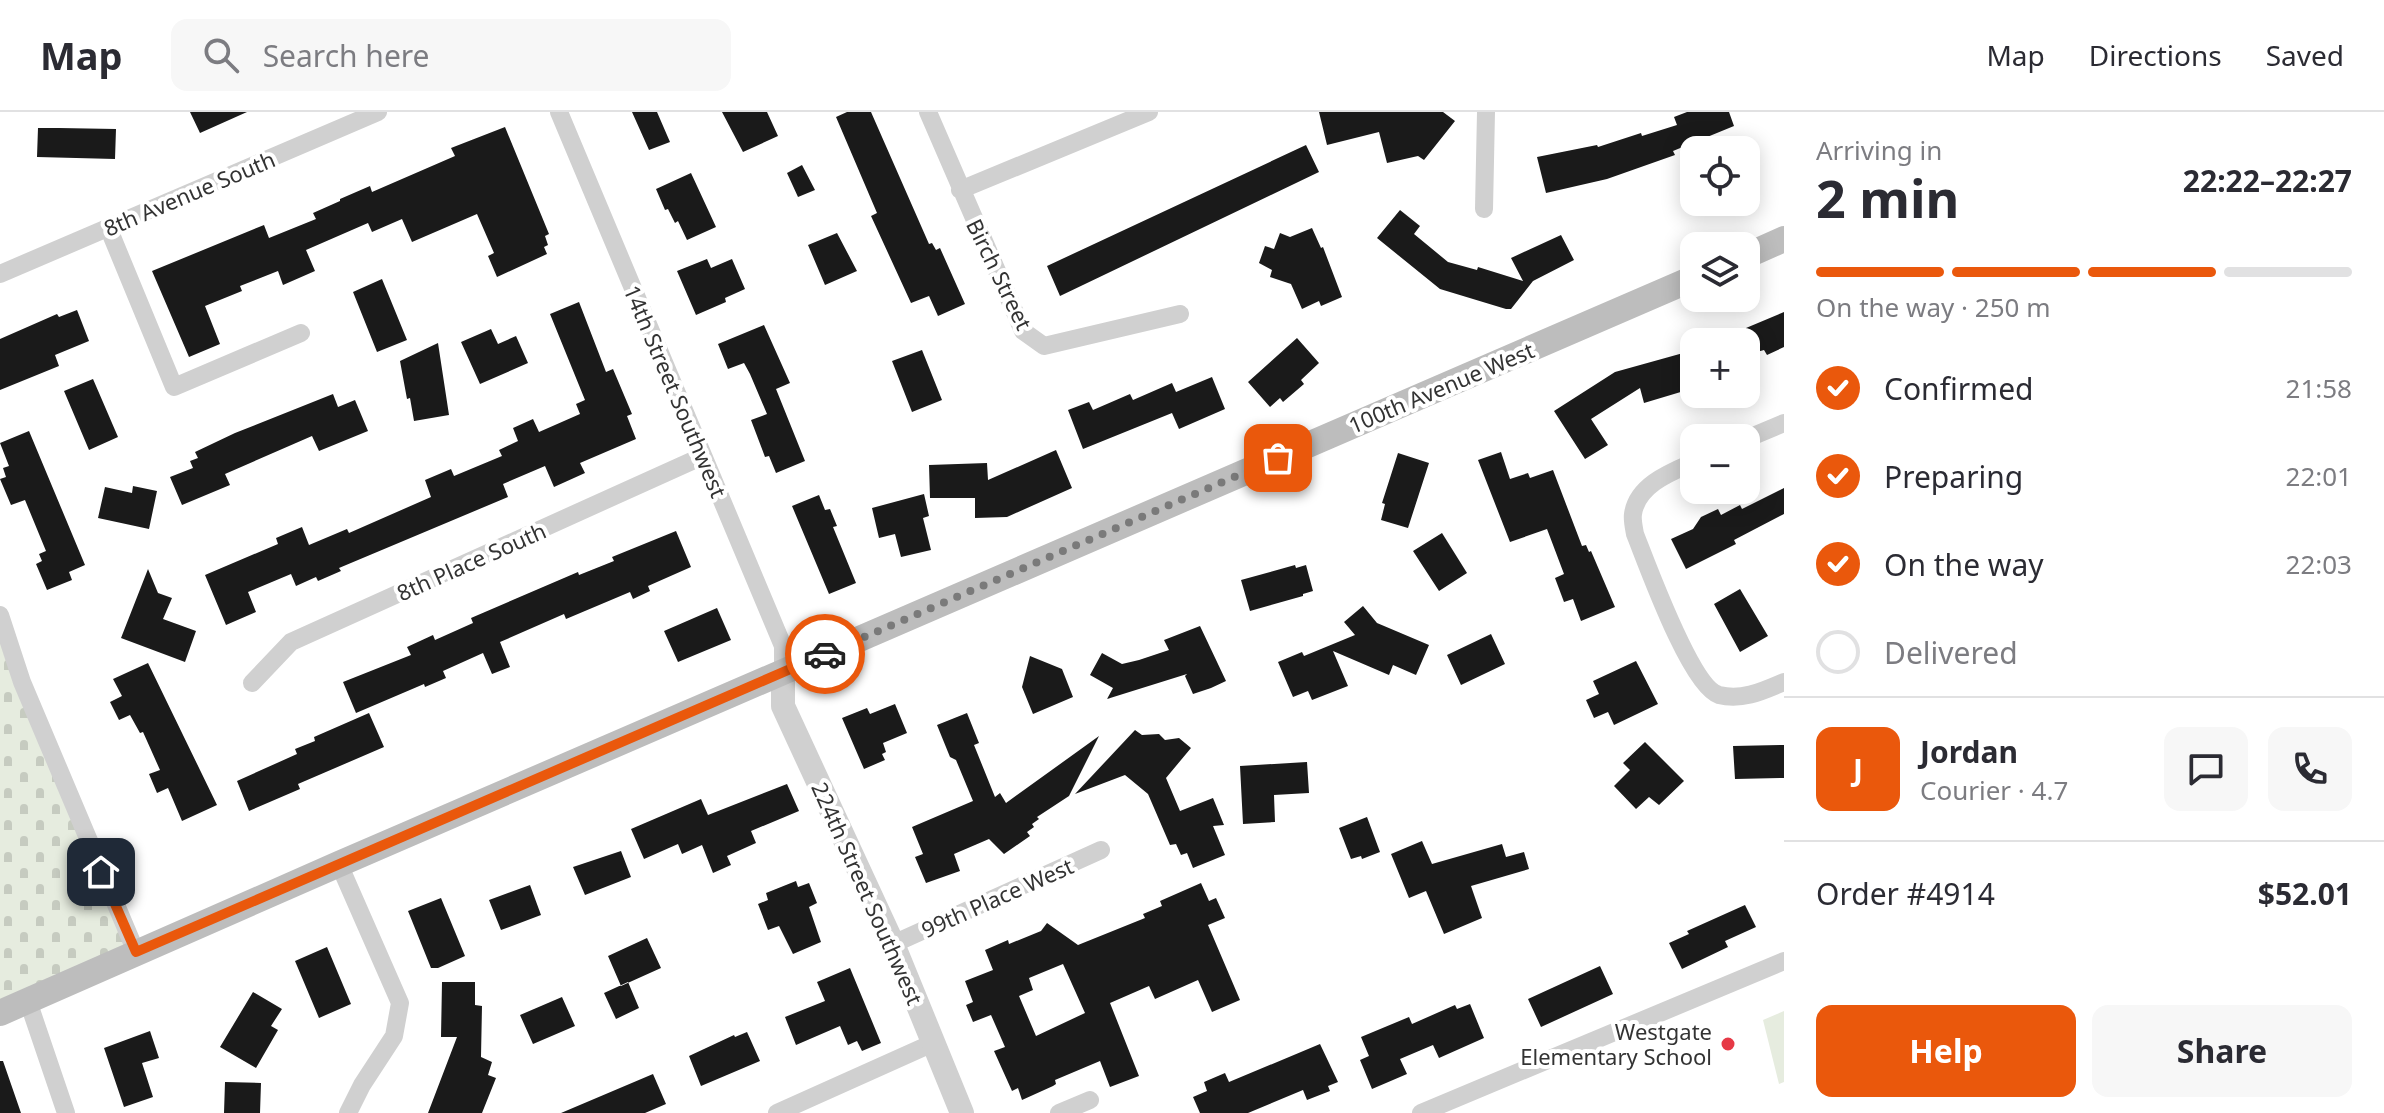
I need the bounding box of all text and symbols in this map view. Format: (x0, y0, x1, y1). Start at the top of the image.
search box (171, 19, 731, 91)
text: Map (40, 29, 123, 81)
icon: search (199, 33, 243, 77)
text: Search here (263, 35, 430, 76)
text: Map (1986, 36, 2045, 74)
text: Directions (2089, 36, 2222, 74)
text: Saved (2266, 36, 2344, 74)
text: Arriving in (1816, 132, 1942, 168)
map controls (1680, 136, 1760, 504)
button: locate (1680, 136, 1760, 216)
street label: 8th Avenue South (99, 143, 279, 243)
text: 22:22–22:27 (2183, 160, 2352, 201)
text: 2 min (1816, 162, 1959, 233)
street label: Birch Street (960, 214, 1040, 335)
button: layers (1680, 232, 1760, 312)
street label: 14th Street Southwest (618, 280, 734, 502)
text: On the way · 250 m (1816, 289, 2050, 325)
button: + (1680, 328, 1760, 408)
street label: 100th Avenue West (1344, 334, 1538, 440)
icon: check (1816, 366, 1860, 410)
text: Confirmed (1884, 368, 2034, 409)
text: 21:58 (2286, 370, 2352, 406)
pin (1244, 424, 1312, 492)
button: − (1680, 424, 1760, 504)
icon: bag (1256, 436, 1300, 480)
icon: check (1816, 454, 1860, 498)
text: Preparing (1884, 456, 2023, 497)
text: 22:01 (2286, 458, 2352, 494)
street label: 8th Place South (392, 515, 550, 607)
icon: check (1816, 542, 1860, 586)
text: On the way (1884, 544, 2044, 585)
text: 22:03 (2286, 546, 2352, 582)
courier (785, 614, 865, 694)
icon: car (803, 632, 847, 676)
text: Delivered (1884, 632, 2018, 673)
button: chat (2164, 727, 2248, 811)
button: phone (2268, 727, 2352, 811)
text: Jordan (1920, 731, 2018, 772)
text: J (1853, 749, 1863, 790)
text: Courier · 4.7 (1920, 772, 2068, 808)
street label: 224th Street Southwest (805, 777, 931, 1009)
pin (67, 838, 135, 906)
icon: home (79, 850, 123, 894)
street label: 99th Place West (916, 850, 1078, 944)
text: Order #4914 (1816, 873, 1995, 914)
text: $52.01 (2258, 873, 2352, 914)
button: Help (1816, 1005, 2076, 1097)
button: Share (2092, 1005, 2352, 1097)
place label: Westgate Elementary School (1520, 1016, 1712, 1071)
marker: Westgate Elementary School (1719, 1035, 1737, 1053)

